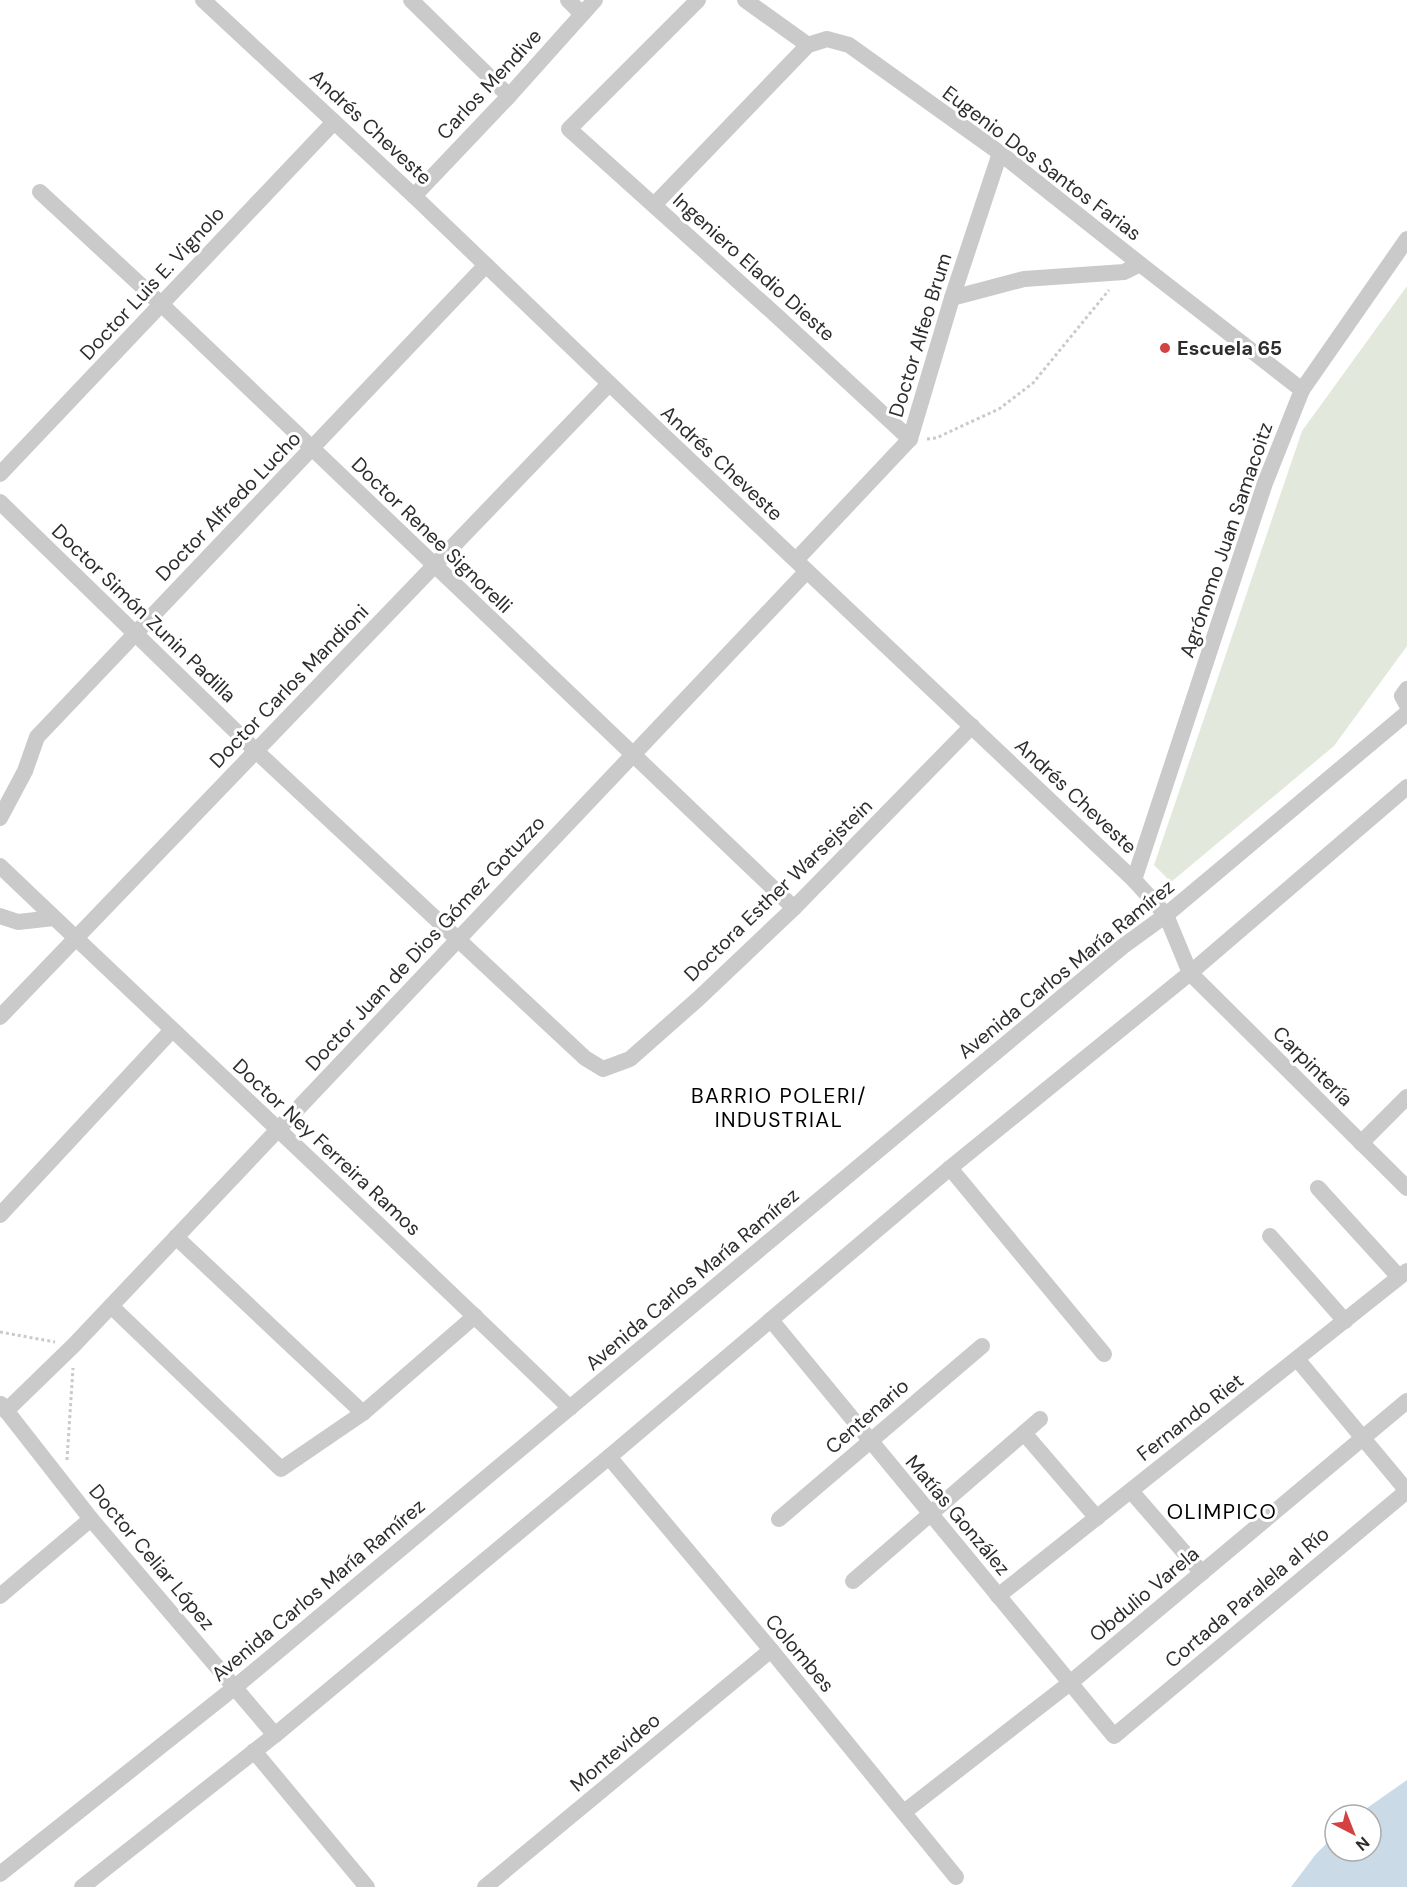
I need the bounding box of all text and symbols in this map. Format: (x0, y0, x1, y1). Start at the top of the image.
street label: Carlos Mendive (431, 23, 547, 145)
street label: Andrés Cheveste (304, 64, 438, 190)
street label: Eugenio Dos Santos Farias (938, 80, 1146, 246)
street label: Ingeniero Eladio Dieste (667, 187, 841, 347)
street label: Doctor Luis E. Vignolo (74, 201, 230, 365)
street label: Doctor Alfeo Brum (883, 250, 957, 420)
place label: Escuela 65 (1177, 335, 1282, 361)
marker: Escuela 65 (1158, 341, 1172, 355)
street label: Andrés Cheveste (655, 400, 789, 526)
street label: Agrónomo Juan Samacoitz (1173, 419, 1279, 661)
street label: Doctor Alfredo Lucho (150, 426, 306, 586)
street label: Doctor Renee Signorelli (346, 451, 518, 619)
street label: Doctor Simón Zunin Padilla (46, 518, 242, 708)
street label: Doctor Carlos Mandioni (204, 599, 374, 773)
street label: Andrés Cheveste (1009, 733, 1143, 859)
street label: Doctora Esther Warsejstein (678, 793, 878, 987)
street label: Doctor Juan de Dios Gómez Gotuzzo (300, 810, 550, 1076)
street label: Avenida Carlos María Ramírez (952, 874, 1180, 1064)
street label: Carpintería (1267, 1020, 1359, 1112)
street label: Doctor Ney Ferreira Ramos (227, 1053, 427, 1241)
district label: BARRIO POLERI/ INDUSTRIAL (691, 1082, 867, 1134)
street label: Avenida Carlos María Ramírez (580, 1182, 804, 1376)
street label: Fernando Riet (1132, 1367, 1249, 1467)
street label: Centenario (820, 1373, 914, 1459)
street label: Matías González (900, 1449, 1016, 1581)
street label: Doctor Celiar López (83, 1479, 221, 1635)
street label: Avenida Carlos María Ramírez (206, 1493, 430, 1687)
district label: OLIMPICO (1167, 1498, 1277, 1526)
street label: Cortada Paralela al Río (1159, 1521, 1335, 1673)
street label: Obdulio Varela (1084, 1541, 1204, 1647)
street label: Colombes (760, 1609, 840, 1697)
street label: Montevideo (565, 1707, 665, 1797)
north arrow (1323, 1803, 1383, 1863)
text: N (1351, 1832, 1374, 1855)

